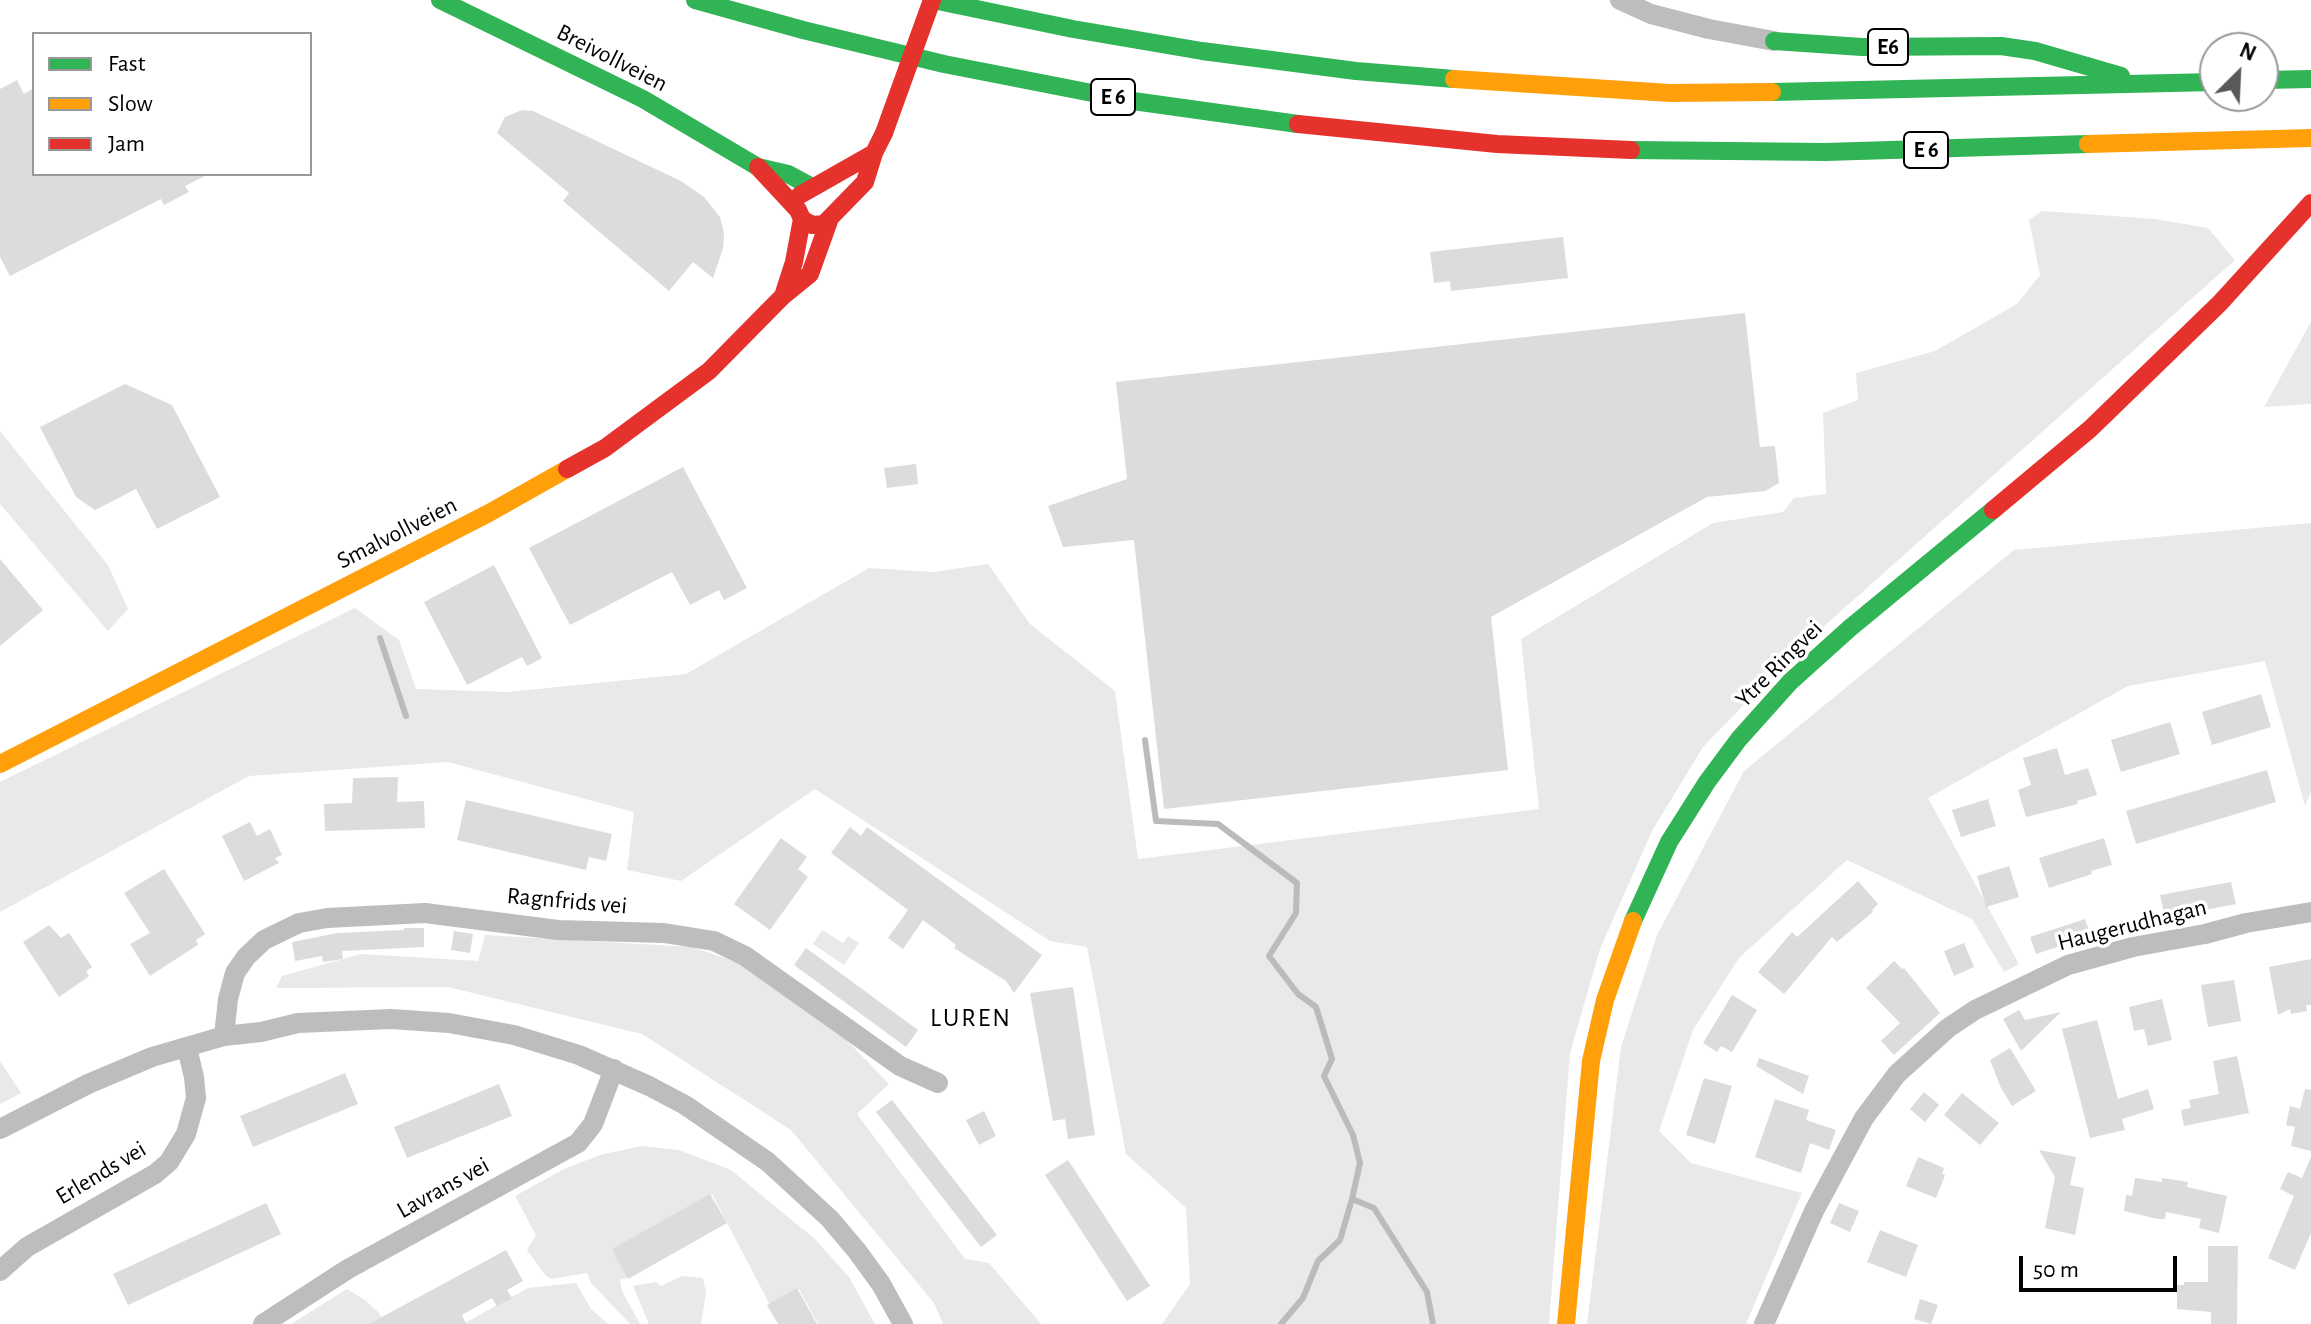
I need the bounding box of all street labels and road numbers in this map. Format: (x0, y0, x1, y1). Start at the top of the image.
street label: Breivollveien (552, 18, 672, 98)
road number: E6 (1868, 29, 1908, 65)
road number: E 6 (1091, 79, 1135, 115)
road number: E 6 (1904, 132, 1948, 168)
street label: Smalvollveien (332, 490, 462, 576)
street label: Ytre Ringvei (1729, 614, 1829, 714)
street label: Ragnfrids vei (506, 881, 628, 921)
street label: Haugerudhagan (2054, 893, 2210, 957)
street label: Erlends vei (51, 1135, 151, 1211)
street label: Lavrans vei (392, 1151, 494, 1225)

